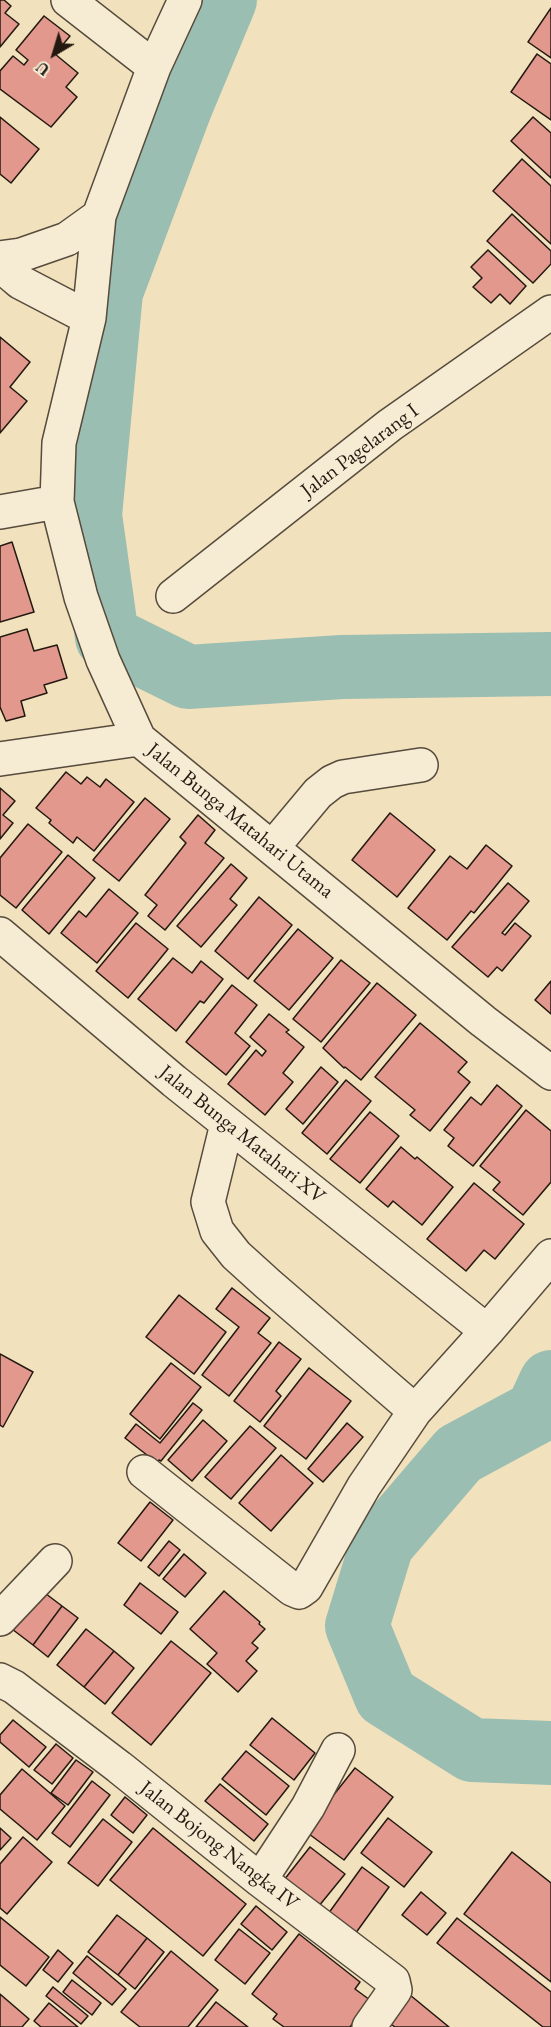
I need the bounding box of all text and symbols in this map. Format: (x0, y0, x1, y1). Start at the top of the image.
north arrow (24, 24, 84, 84)
text: U (31, 57, 54, 81)
street label: Jalan Pagelarang I (296, 399, 424, 503)
street label: Jalan Bunga Matahari Utama (142, 738, 338, 904)
street label: Jalan Bunga Matahari XV (154, 1060, 330, 1210)
street label: Jalan Bojong Nangka IV (134, 1776, 304, 1916)

